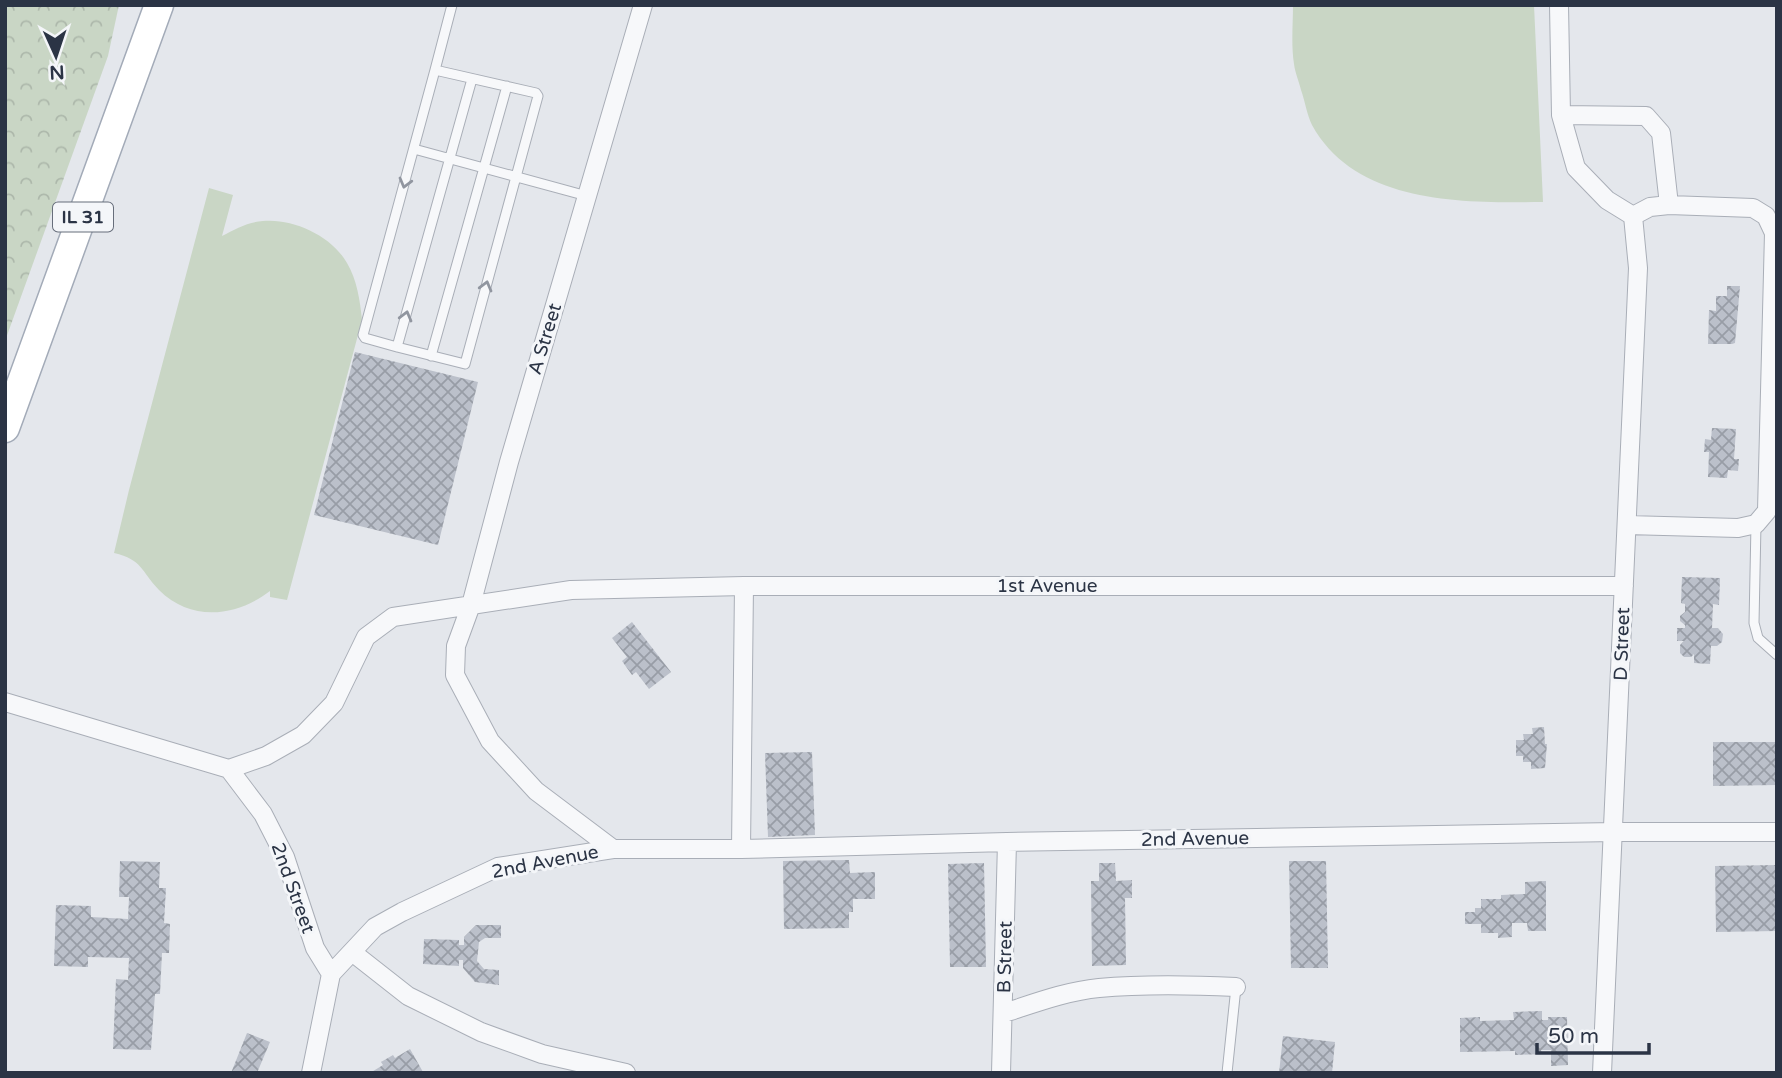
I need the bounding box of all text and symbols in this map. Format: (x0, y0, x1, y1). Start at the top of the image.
north arrow (21, 21, 91, 91)
text: N (49, 61, 65, 83)
one-way arrow (398, 177, 413, 189)
road number: IL 31 (53, 202, 113, 232)
one-way arrow (478, 280, 492, 292)
street label: A Street (524, 301, 566, 377)
one-way arrow (398, 310, 412, 322)
street label: 1st Avenue (996, 575, 1098, 597)
street label: D Street (1610, 607, 1634, 681)
street label: 2nd Avenue (1141, 827, 1249, 851)
street label: 2nd Street (266, 840, 320, 936)
street label: 2nd Avenue (490, 841, 600, 883)
street label: B Street (993, 921, 1017, 993)
scale bar (1537, 1012, 1649, 1056)
text: 50 m (1548, 1024, 1599, 1049)

